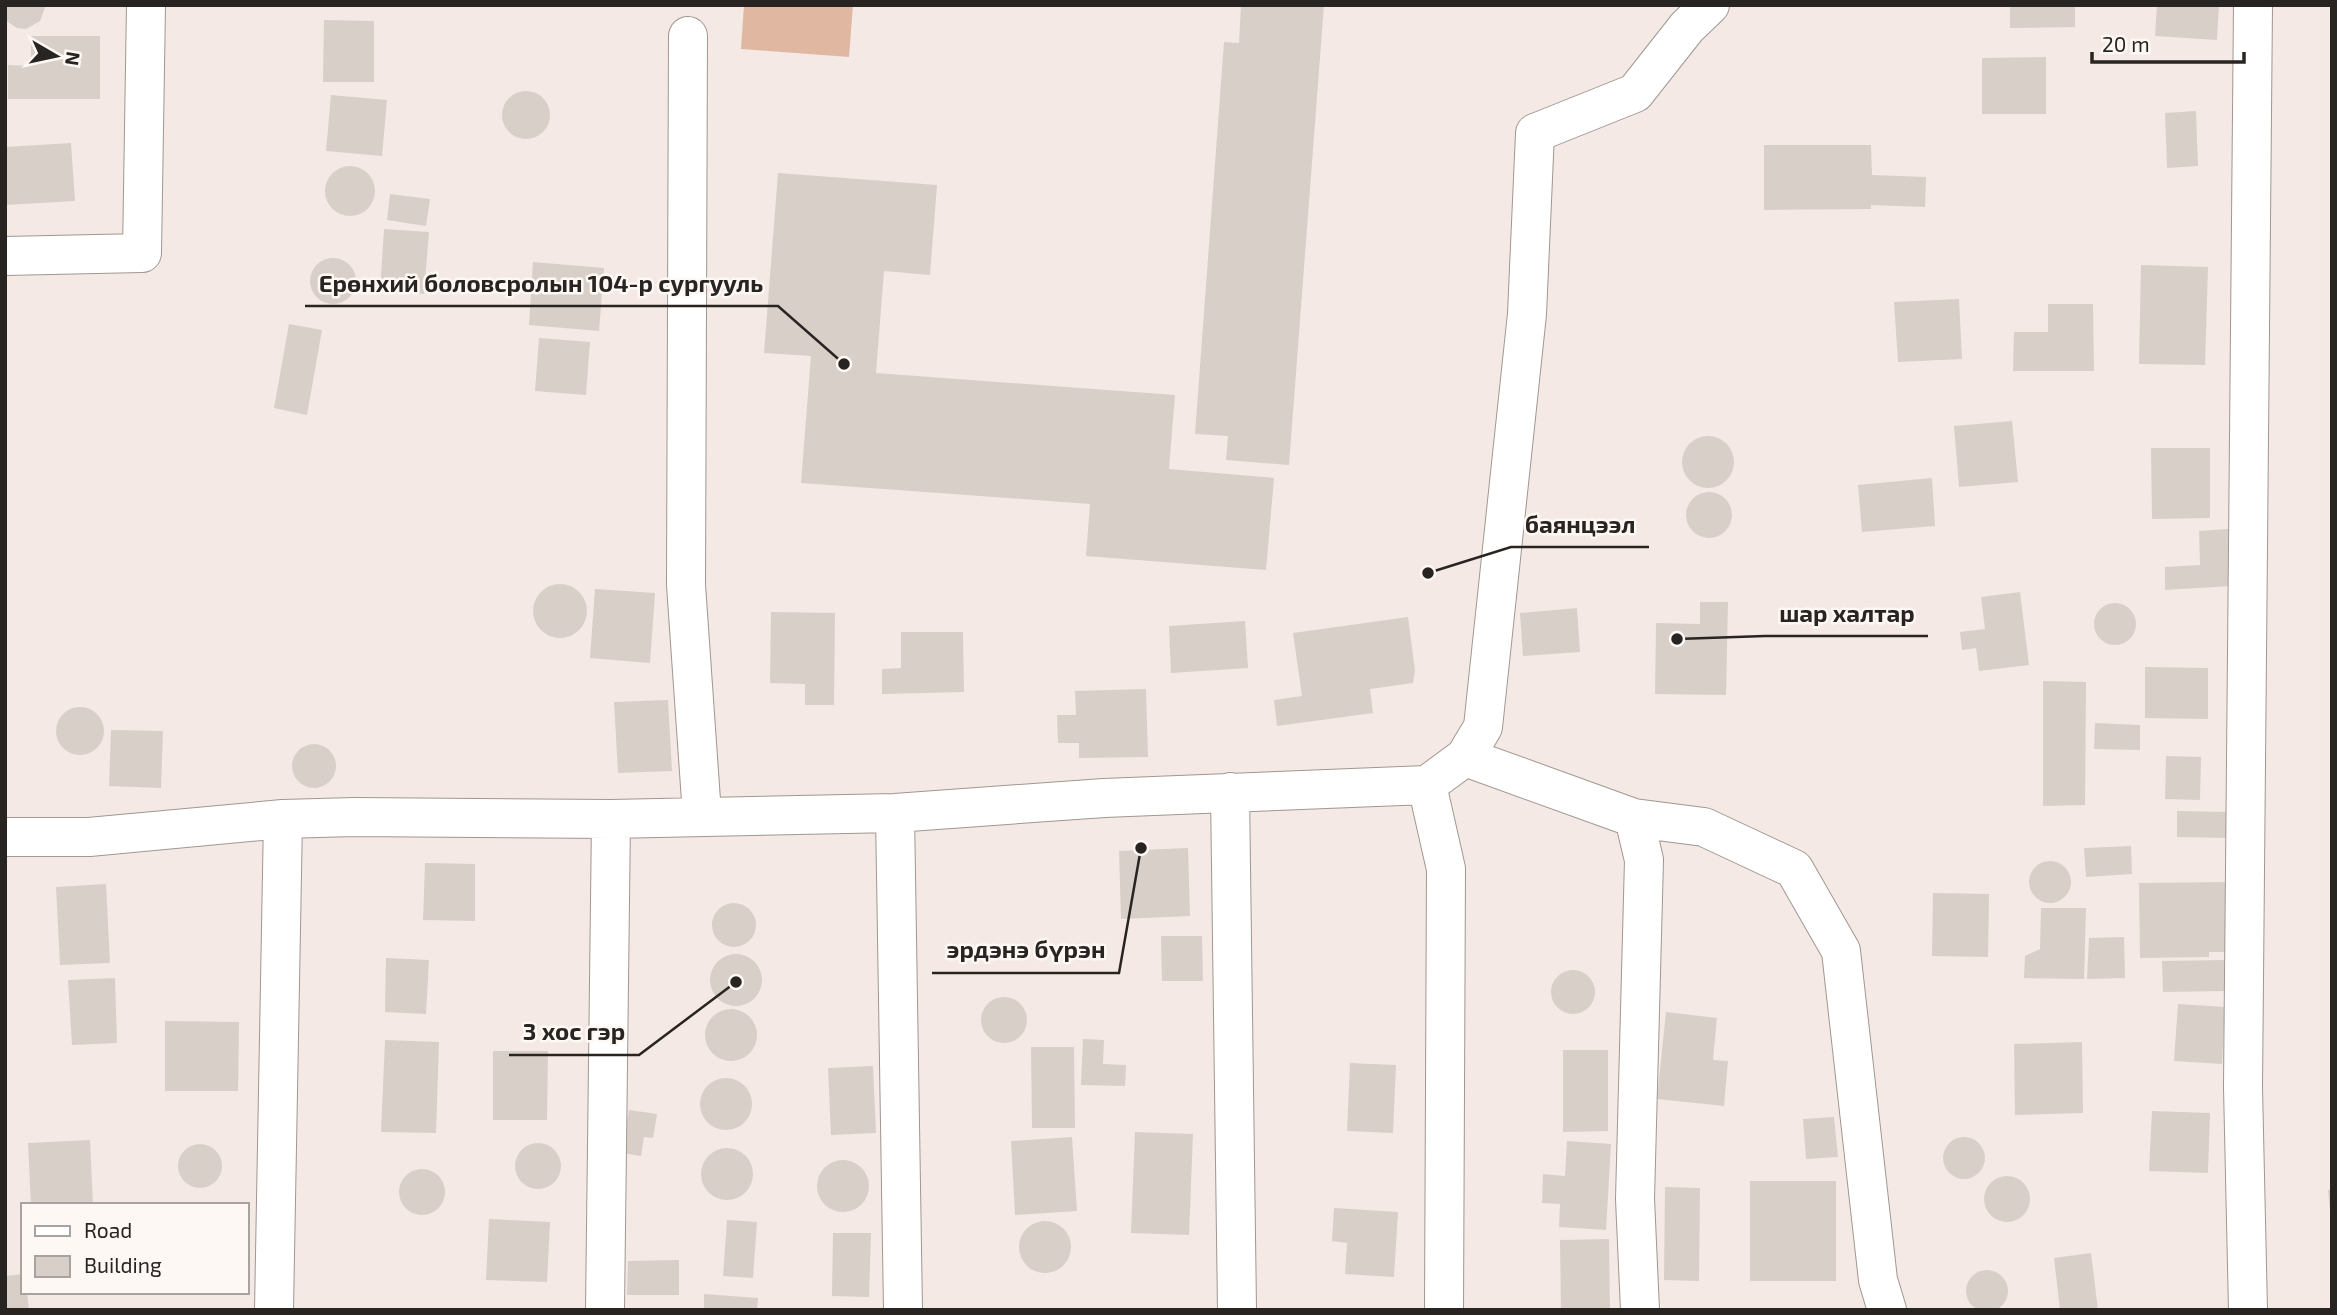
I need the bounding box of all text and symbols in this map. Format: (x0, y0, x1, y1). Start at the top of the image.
north arrow (21, 21, 91, 91)
scale bar (2092, 21, 2244, 65)
text: 20 m (2102, 31, 2150, 56)
text: N (61, 50, 86, 67)
callout: Ерөнхий боловсролын 104-р сургууль (305, 261, 778, 306)
text: Ерөнхий боловсролын 104-р сургууль (319, 268, 763, 297)
callout: баянцээл (1511, 502, 1649, 547)
text: баянцээл (1525, 509, 1635, 538)
callout: шар халтар (1765, 591, 1928, 636)
text: шар халтар (1779, 598, 1915, 627)
callout: эрдэнэ бүрэн (932, 928, 1119, 973)
text: эрдэнэ бүрэн (947, 934, 1105, 963)
callout: 3 хос гэр (509, 1010, 639, 1055)
text: 3 хос гэр (523, 1016, 625, 1045)
legend (21, 1203, 248, 1294)
text: Road (84, 1217, 132, 1242)
text: Building (84, 1252, 162, 1277)

